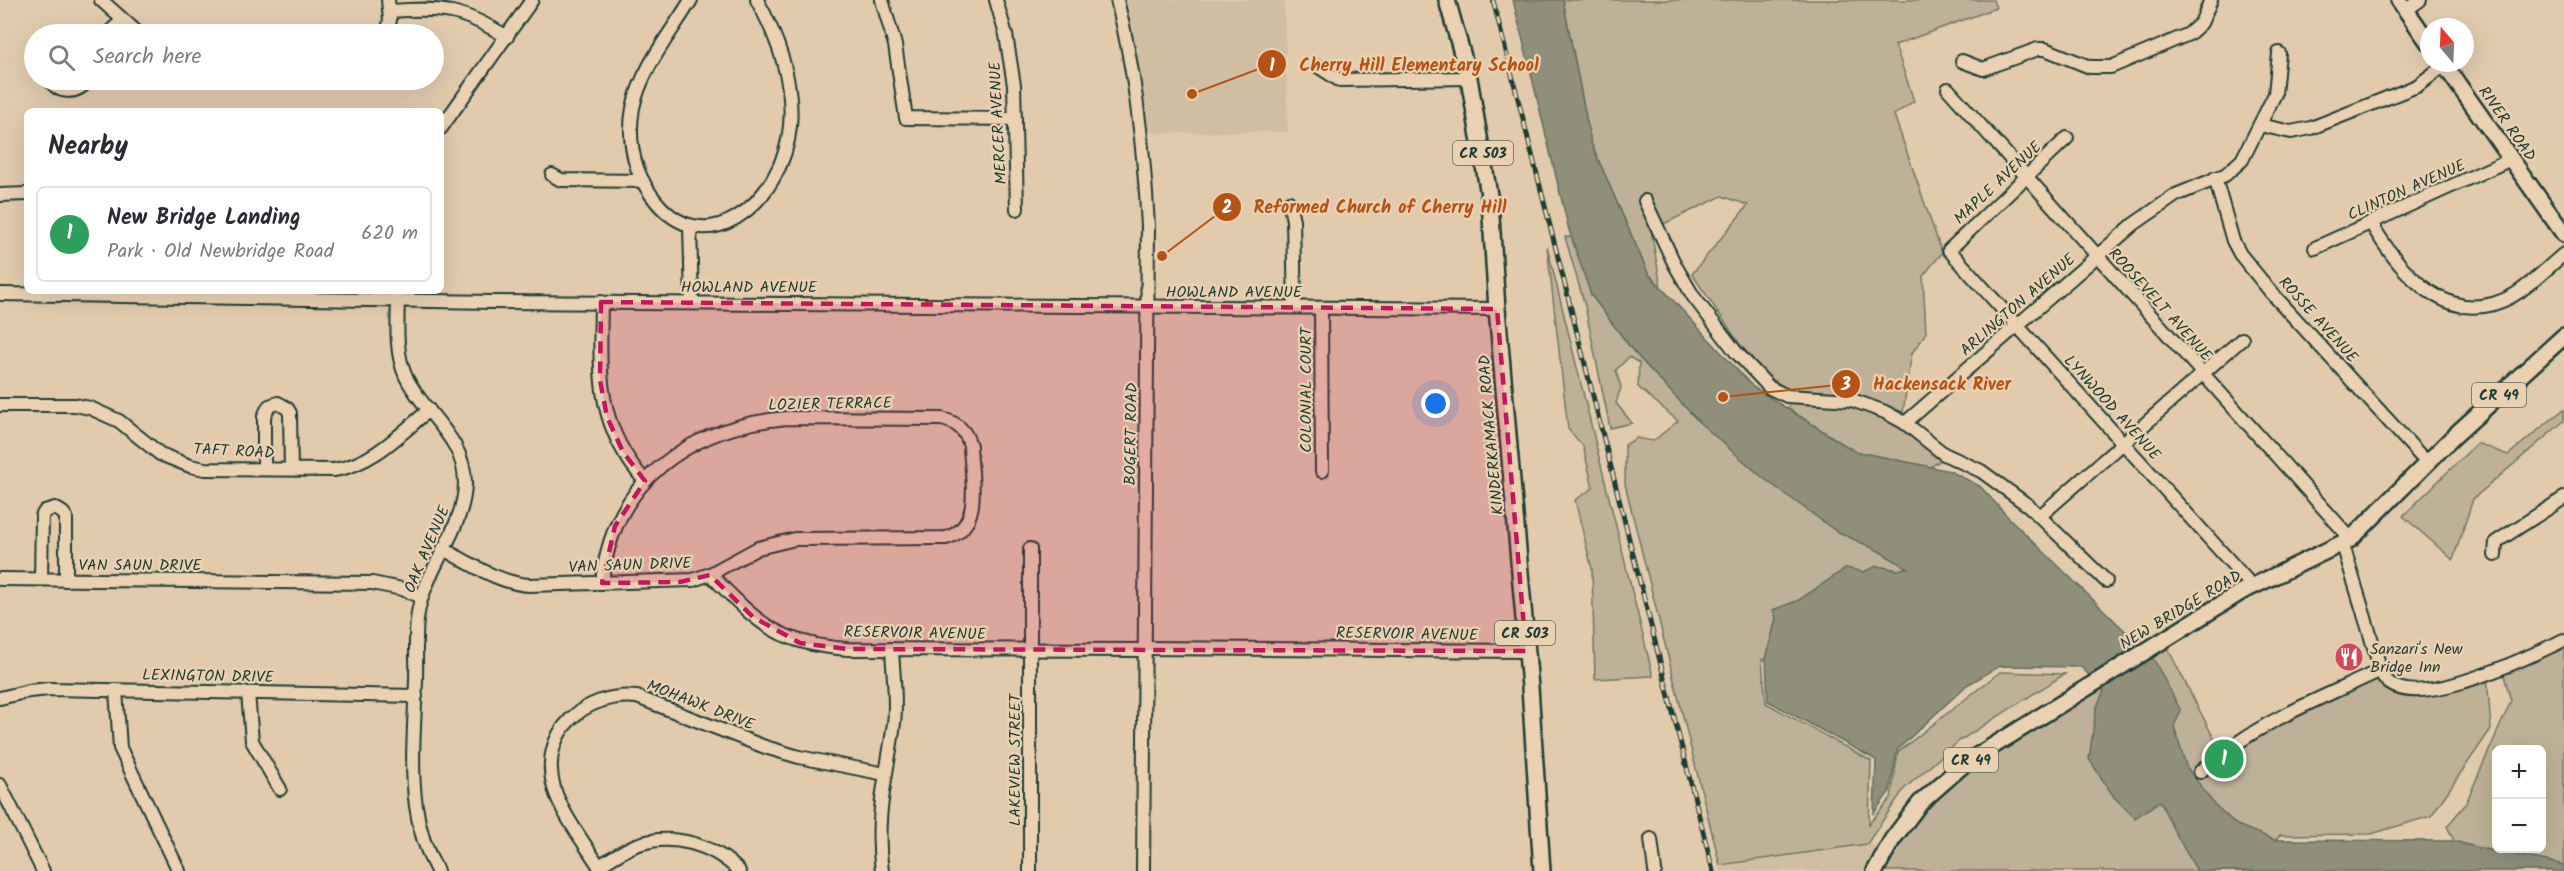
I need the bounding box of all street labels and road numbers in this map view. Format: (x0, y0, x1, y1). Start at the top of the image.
street label: MERCER AVENUE (983, 60, 1014, 185)
street label: RIVER ROAD (2472, 81, 2542, 167)
street label: MAPLE AVENUE (1948, 135, 2048, 231)
road number: CR 503 (1453, 141, 1513, 165)
street label: CLINTON AVENUE (2343, 153, 2470, 228)
street label: ROOSEVELT AVENUE (2102, 242, 2218, 368)
street label: ARLINGTON AVENUE (1955, 247, 2082, 363)
street label: ROSSE AVENUE (2272, 271, 2364, 369)
street label: HOWLAND AVENUE (681, 275, 818, 300)
street label: HOWLAND AVENUE (1166, 280, 1303, 305)
street label: COLONIAL COURT (1294, 326, 1319, 453)
street label: LYNWOOD AVENUE (2057, 349, 2167, 467)
street label: KINDERKAMACK ROAD (1472, 354, 1511, 516)
street label: BOGERT ROAD (1118, 382, 1145, 486)
road number: CR 49 (2472, 383, 2526, 407)
street label: LOZIER TERRACE (768, 391, 893, 418)
street label: TAFT ROAD (193, 437, 275, 466)
street label: OAK AVENUE (398, 501, 457, 597)
street label: VAN SAUN DRIVE (568, 551, 693, 580)
street label: VAN SAUN DRIVE (78, 553, 202, 578)
street label: NEW BRIDGE ROAD (2115, 564, 2247, 657)
street label: RESERVOIR AVENUE (844, 620, 987, 647)
street label: RESERVOIR AVENUE (1336, 621, 1479, 648)
road number: CR 503 (1495, 621, 1555, 645)
street label: LEXINGTON DRIVE (142, 663, 275, 690)
street label: MOHAWK DRIVE (643, 673, 759, 738)
street label: LAKEVIEW STREET (1003, 692, 1028, 826)
road number: CR 49 (1944, 748, 1998, 772)

